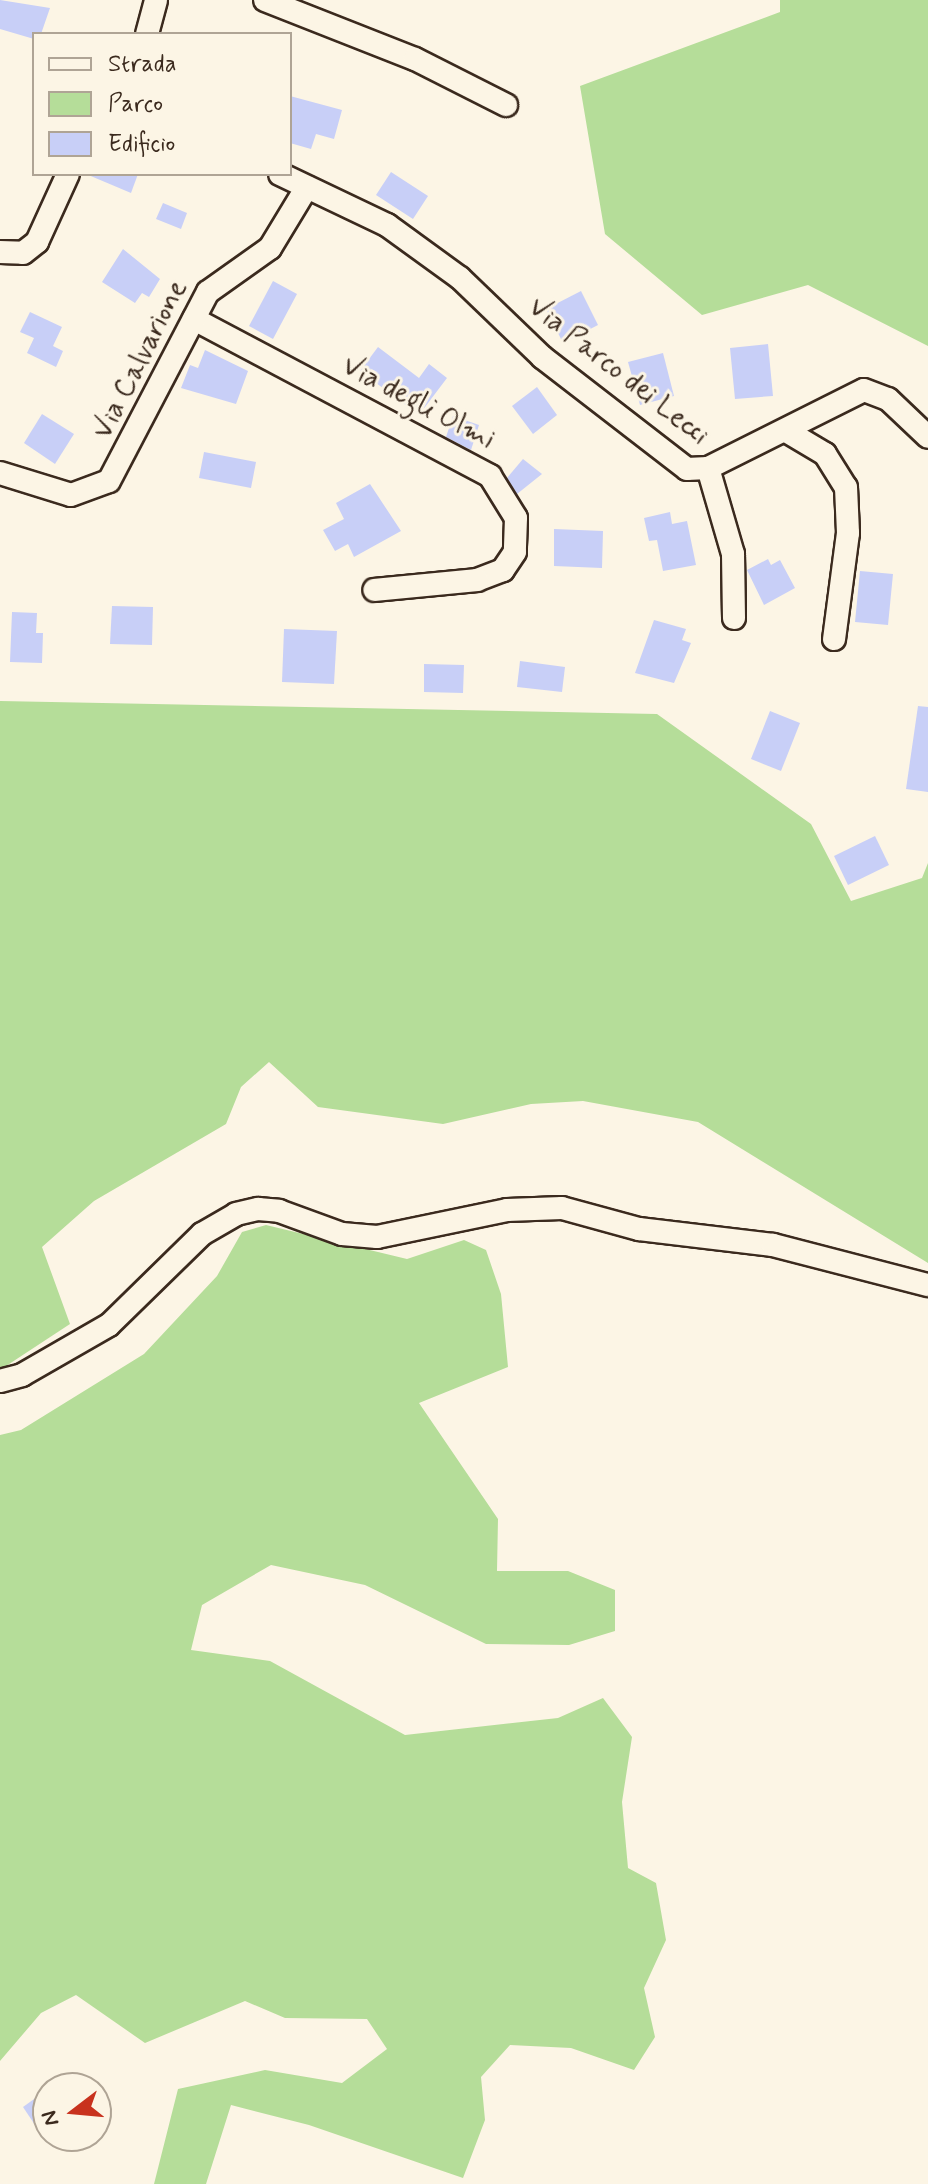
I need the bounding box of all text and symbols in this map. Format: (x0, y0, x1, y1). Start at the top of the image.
legend (32, 32, 292, 176)
text: Strada (108, 49, 177, 80)
text: Parco (108, 89, 163, 120)
text: Edificio (108, 129, 175, 160)
street label: Via Calvarione (87, 277, 195, 443)
street label: Via Parco dei Lecci (523, 292, 713, 452)
street label: Via degli Olmi (336, 350, 500, 458)
north arrow (32, 2072, 112, 2152)
text: N (35, 2107, 66, 2129)

